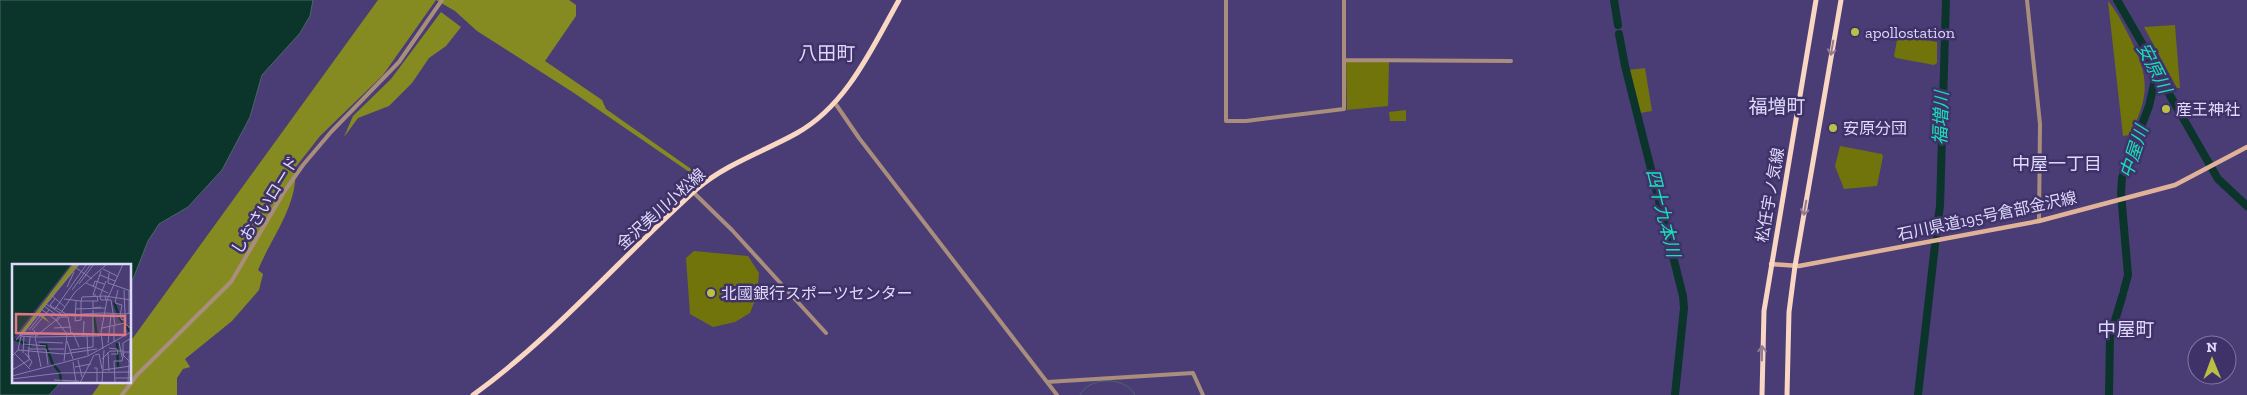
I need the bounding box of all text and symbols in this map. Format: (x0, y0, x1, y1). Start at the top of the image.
place label: apollostation (1865, 23, 1956, 42)
marker: apollostation (1849, 26, 1861, 38)
water label: 安原川 (2132, 39, 2177, 99)
one-way arrow (1827, 40, 1837, 56)
district label: 八田町 (798, 42, 856, 65)
water label: 福増川 (1929, 89, 1953, 145)
district label: 福増町 (1748, 95, 1806, 118)
place label: 産王神社 (2176, 100, 2240, 119)
marker: 産王神社 (2160, 103, 2172, 115)
place label: 安原分団 (1843, 119, 1907, 138)
water label: 中屋川 (2115, 121, 2153, 181)
marker: 安原分団 (1827, 122, 1839, 134)
street label: 松任宇ノ気線 (1752, 146, 1788, 244)
street label: しおさいロード (227, 152, 303, 258)
district label: 中屋一丁目 (2012, 153, 2102, 175)
street label: 金沢美川小松線 (613, 164, 709, 254)
water label: 四十九本川 (1641, 167, 1685, 261)
street label: 石川県道195号倉部金沢線 (1896, 188, 2078, 244)
one-way arrow (1800, 200, 1810, 216)
inset map (12, 264, 131, 382)
place label: 北國銀行スポーツセンター (721, 284, 913, 303)
marker: 北國銀行スポーツセンター (705, 287, 717, 299)
district label: 中屋町 (2097, 318, 2155, 341)
north arrow (2187, 335, 2237, 385)
text: N (2206, 339, 2218, 356)
one-way arrow (1757, 345, 1767, 362)

